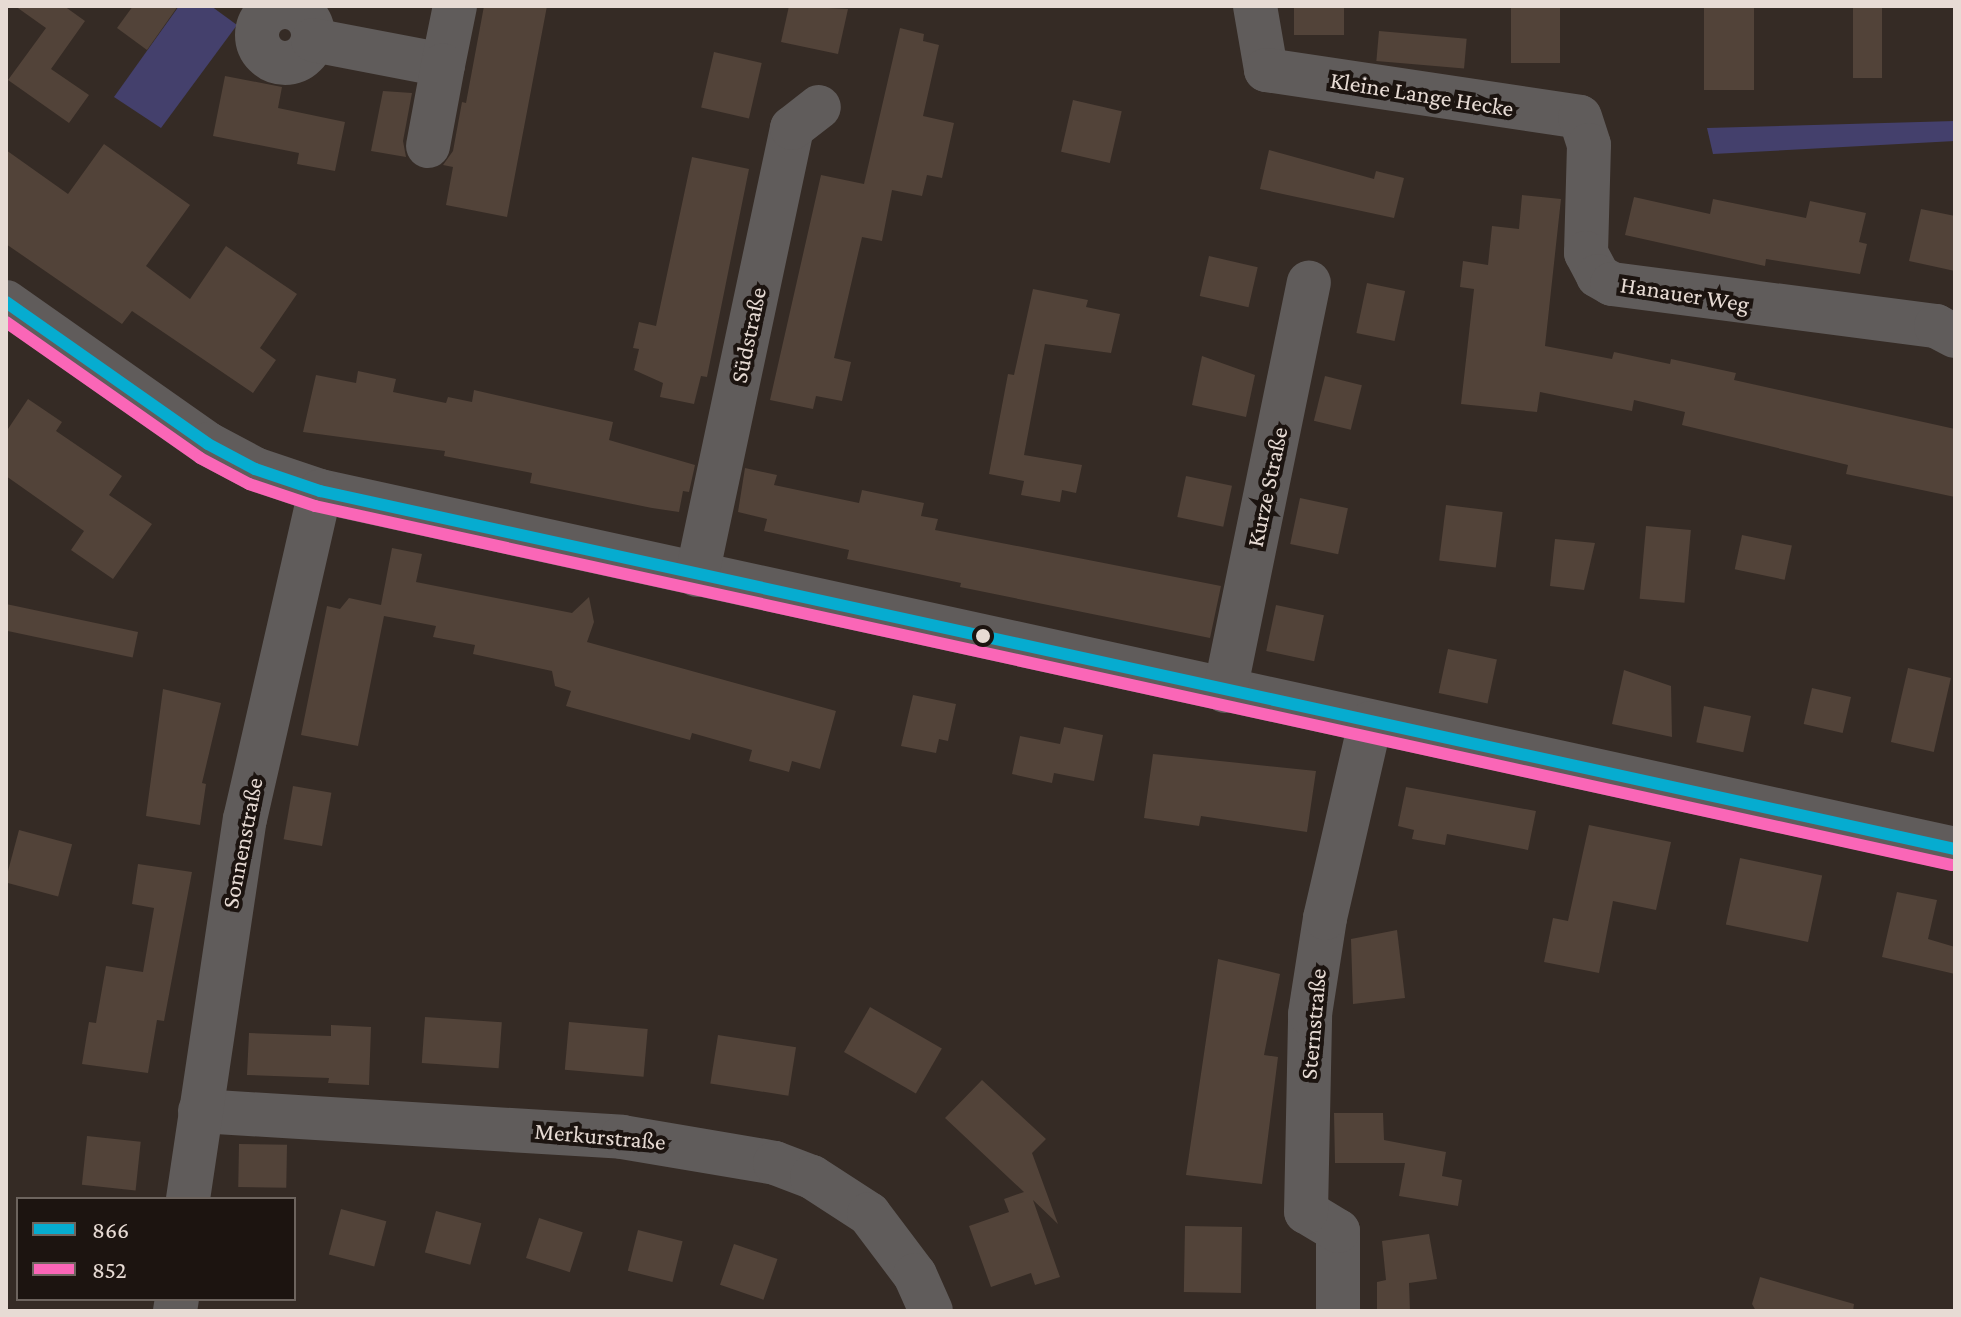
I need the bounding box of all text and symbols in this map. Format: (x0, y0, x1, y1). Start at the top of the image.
street label: Kleine Lange Hecke (1328, 65, 1516, 123)
street label: Hanauer Weg (1618, 270, 1752, 318)
street label: Südstraße (724, 285, 772, 385)
street label: Kurze Straße (1240, 424, 1294, 550)
unlabelled marker (975, 628, 991, 644)
street label: Sonnenstraße (215, 775, 269, 911)
street label: Sternstraße (1294, 967, 1332, 1081)
street label: Merkurstraße (533, 1116, 667, 1156)
legend (16, 1197, 296, 1301)
text: 866 (92, 1216, 129, 1243)
text: 852 (92, 1256, 127, 1283)

